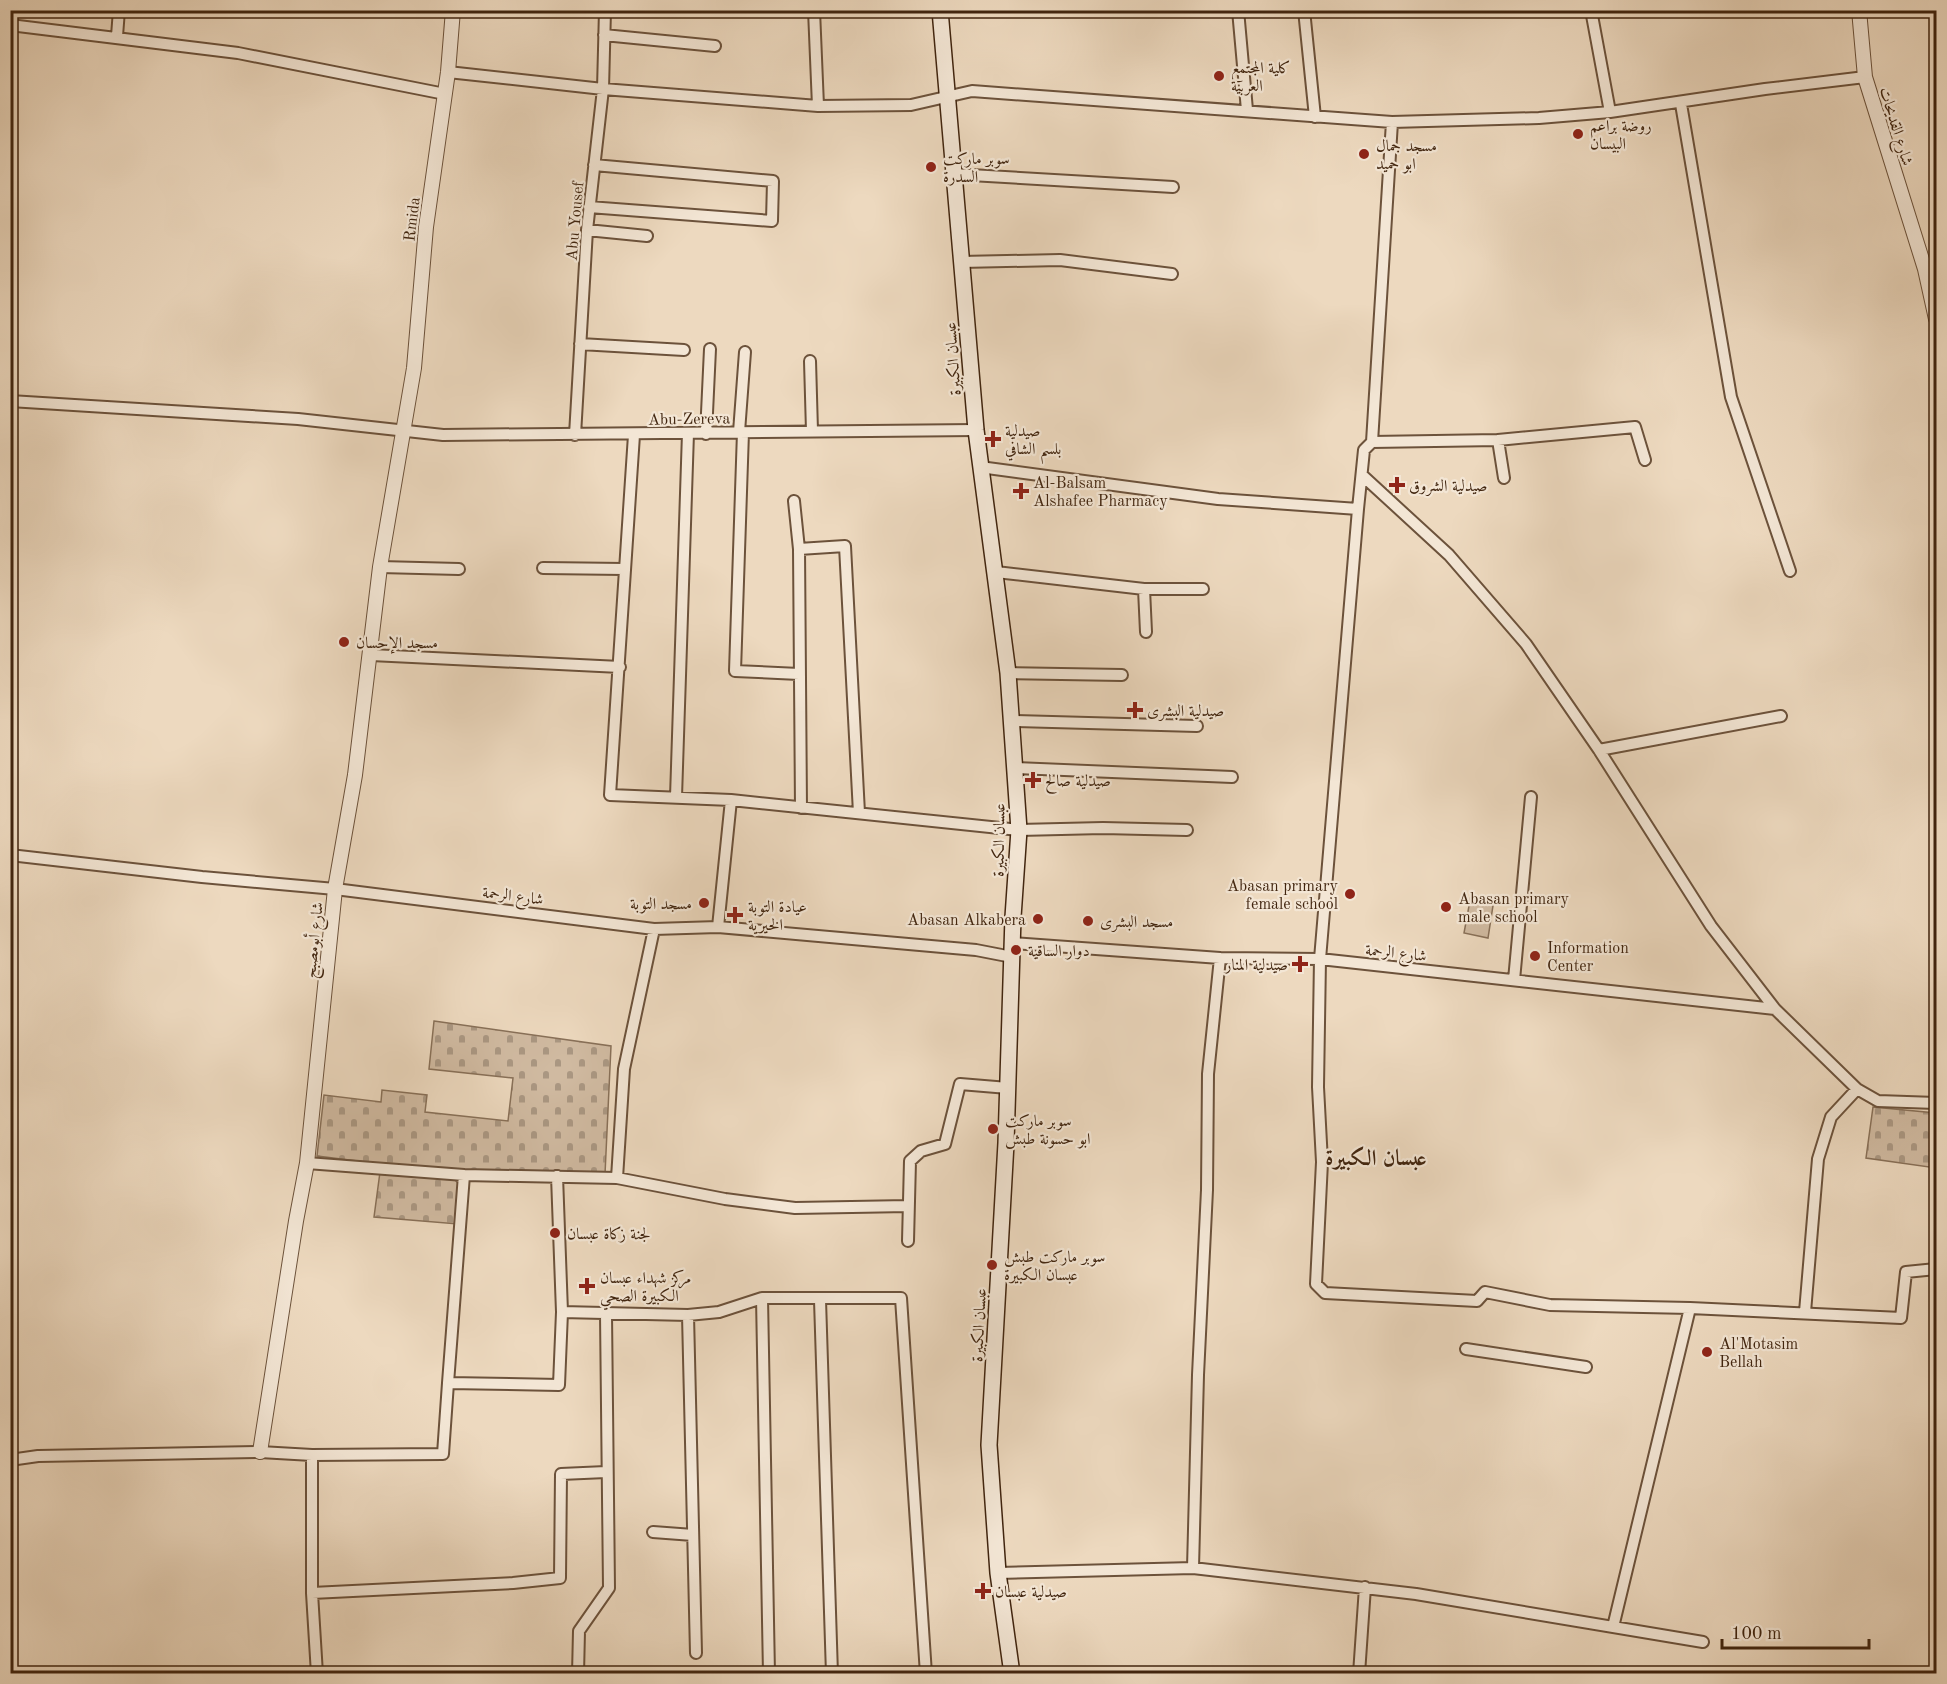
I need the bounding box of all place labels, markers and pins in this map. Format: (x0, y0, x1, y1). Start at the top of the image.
place label: كلية المجتمع العربية (1231, 60, 1291, 96)
marker: كلية المجتمع العربية (1212, 69, 1226, 83)
place label: روضة براعم البيسان (1590, 119, 1652, 153)
marker: روضة براعم البيسان (1571, 127, 1585, 141)
place label: مسجد جمال ابو حميد (1376, 139, 1437, 174)
marker: مسجد جمال ابو حميد (1357, 147, 1371, 161)
place label: سوبر ماركت السدرة (943, 151, 1010, 186)
marker: سوبر ماركت السدرة (924, 160, 938, 174)
place label: صيدلية بلسم الشافي (1005, 424, 1061, 465)
marker: صيدلية بلسم الشافي (986, 432, 1000, 446)
place label: Al-Balsam Alshafee Pharmacy (1033, 476, 1168, 510)
marker: صيدلية الشروق (1390, 478, 1404, 492)
place label: صيدلية الشروق (1409, 479, 1487, 496)
marker: Al-Balsam Alshafee Pharmacy (1014, 484, 1028, 498)
marker: مسجد الإحسان (337, 635, 351, 649)
place label: مسجد الإحسان (356, 636, 438, 654)
marker: صيدلية البشرى (1128, 703, 1142, 717)
place label: صيدلية البشرى (1147, 704, 1224, 721)
marker: صيدلية صالح (1026, 773, 1040, 787)
place label: صيدلية صالح (1045, 774, 1111, 794)
place label: Abasan primary female school (1227, 879, 1339, 913)
marker: Abasan primary female school (1343, 887, 1357, 901)
place label: Abasan primary male school (1458, 892, 1570, 926)
marker: مسجد التوبة (697, 896, 711, 910)
place label: مسجد التوبة (630, 897, 692, 914)
place label: عيادة التوبة الخيرية (748, 900, 807, 935)
marker: Abasan primary male school (1439, 900, 1453, 914)
marker: عيادة التوبة الخيرية (726, 906, 744, 924)
marker: Abasan Alkabera (1031, 912, 1045, 926)
place label: Abasan Alkabera (907, 913, 1026, 929)
marker: مسجد البشرى (1081, 914, 1095, 928)
place label: مسجد البشرى (1100, 915, 1173, 932)
place label: Information Center (1547, 941, 1629, 975)
marker: دوار الساقية (1009, 943, 1023, 957)
place label: دوار الساقية (1028, 944, 1090, 960)
marker: Information Center (1528, 949, 1542, 963)
marker: صيدلية المنار (1293, 957, 1307, 971)
place label: صيدلية المنار (1223, 958, 1288, 974)
place label: سوبر ماركت ابو حسونة طبش (1005, 1113, 1090, 1149)
marker: سوبر ماركت ابو حسونة طبش (986, 1122, 1000, 1136)
marker: لجنة زكاة عبسان (548, 1226, 562, 1240)
place label: لجنة زكاة عبسان (567, 1226, 650, 1243)
place label: سوبر ماركت طبش عبسان الكبيرة (1004, 1249, 1105, 1284)
marker: سوبر ماركت طبش عبسان الكبيرة (985, 1258, 999, 1272)
place label: مركز شهداء عبسان الكبيرة الصحي (600, 1269, 691, 1311)
marker: مركز شهداء عبسان الكبيرة الصحي (578, 1277, 596, 1295)
place label: Al'Motasim Bellah (1719, 1337, 1798, 1371)
marker: Al'Motasim Bellah (1700, 1345, 1714, 1359)
marker: صيدلية عبسان (976, 1584, 990, 1598)
place label: صيدلية عبسان (995, 1585, 1067, 1601)

